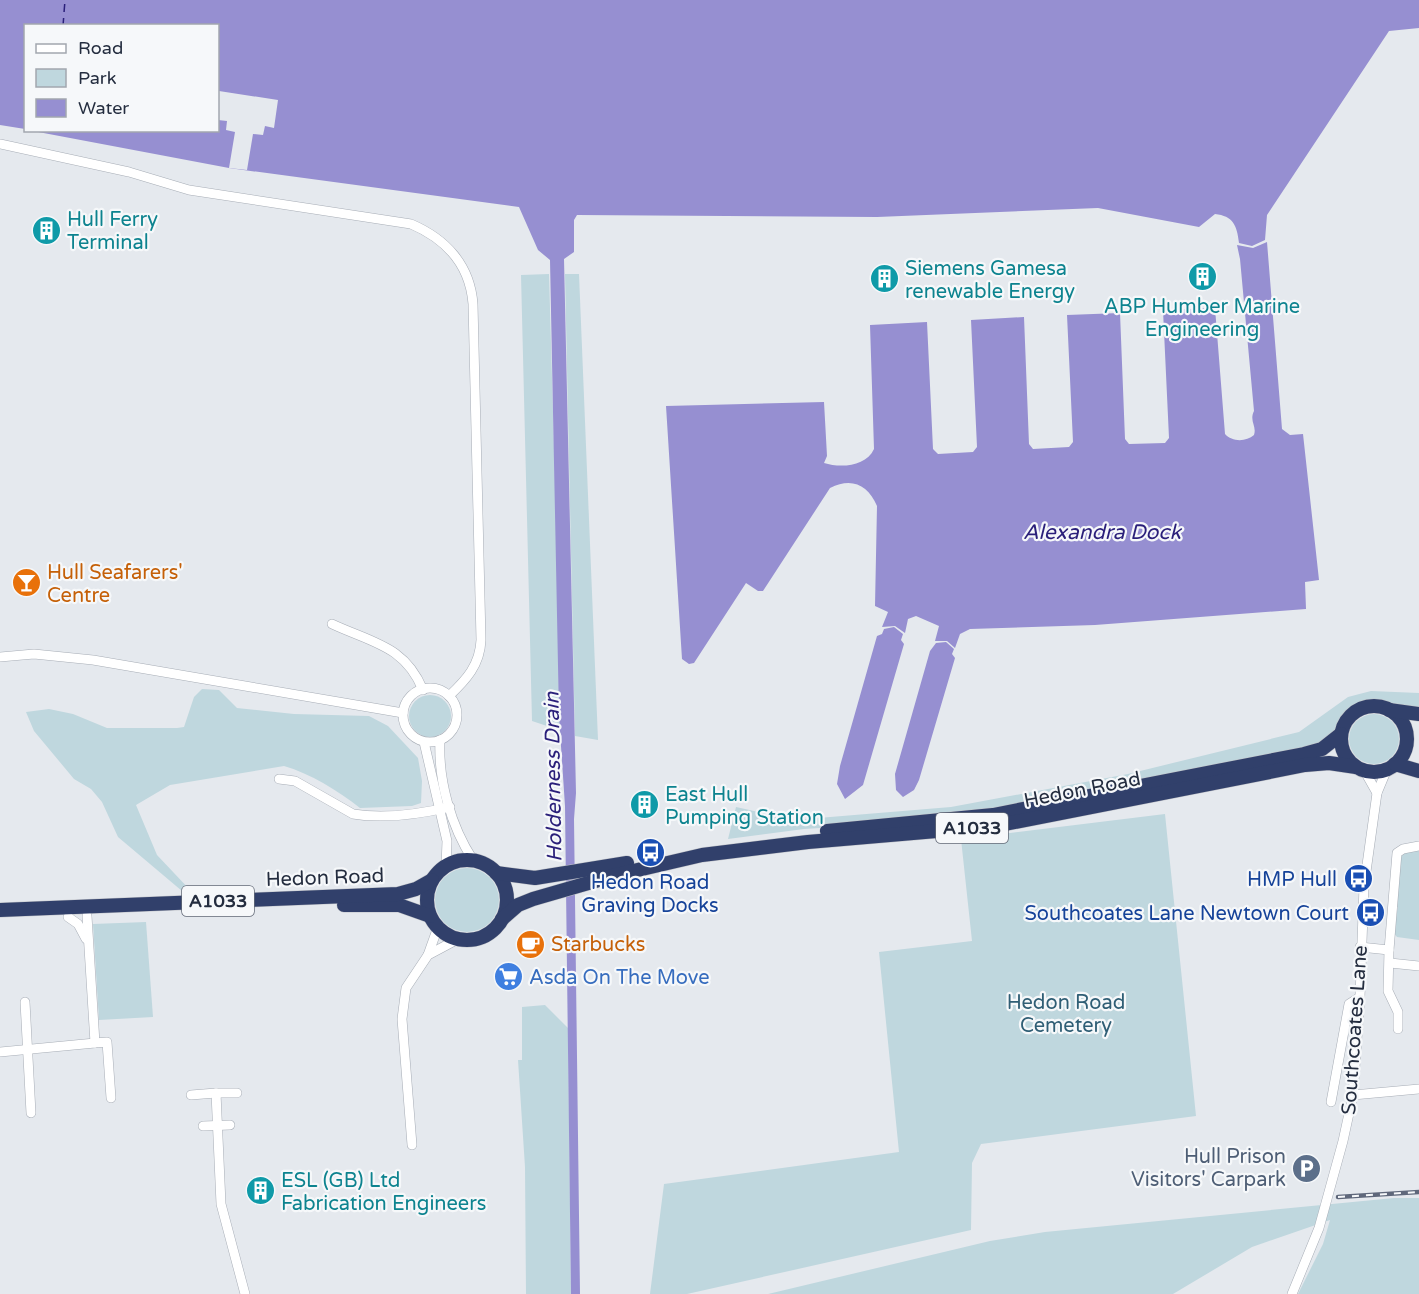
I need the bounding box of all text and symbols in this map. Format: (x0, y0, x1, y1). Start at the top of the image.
legend (24, 24, 219, 132)
text: Road (78, 37, 123, 59)
text: Park (78, 67, 117, 89)
text: Water (78, 97, 129, 119)
place label: Hull Ferry Terminal (67, 208, 158, 255)
building icon: Hull Ferry Terminal (30, 214, 62, 246)
place label: Siemens Gamesa renewable Energy (905, 257, 1075, 304)
building icon: ABP Humber Marine Engineering (1186, 260, 1218, 292)
building icon: Siemens Gamesa renewable Energy (868, 263, 900, 295)
place label: ABP Humber Marine Engineering (1104, 295, 1300, 342)
water label: Alexandra Dock (1023, 520, 1182, 545)
place label: Hull Seafarers' Centre (47, 561, 183, 608)
bar icon: Hull Seafarers' Centre (10, 567, 42, 599)
water label: Holderness Drain (539, 690, 567, 862)
street label: Hedon Road (1022, 767, 1143, 813)
place label: East Hull Pumping Station (665, 783, 824, 830)
building icon: East Hull Pumping Station (628, 789, 660, 821)
road number: A1033 (936, 813, 1008, 843)
bus stop icon: Hedon Road Graving Docks (634, 836, 666, 868)
bus stop icon: HMP Hull (1342, 863, 1374, 895)
street label: Hedon Road (265, 864, 385, 892)
place label: HMP Hull (1247, 868, 1337, 892)
place label: Hedon Road Graving Docks (581, 871, 719, 918)
road number: A1033 (182, 886, 254, 916)
bus stop icon: Southcoates Lane Newtown Court (1354, 897, 1386, 929)
place label: Southcoates Lane Newtown Court (1024, 902, 1349, 926)
cafe icon: Starbucks (514, 928, 546, 960)
place label: Starbucks (551, 933, 645, 957)
street label: Southcoates Lane (1337, 944, 1373, 1116)
supermarket icon: Asda On The Move (492, 961, 524, 993)
place label: Asda On The Move (529, 966, 710, 990)
park label: Hedon Road Cemetery (1007, 991, 1125, 1038)
place label: Hull Prison Visitors' Carpark (1131, 1145, 1286, 1192)
parking icon: Hull Prison Visitors' Carpark (1291, 1152, 1323, 1184)
place label: ESL (GB) Ltd Fabrication Engineers (281, 1169, 486, 1216)
building icon: ESL (GB) Ltd Fabrication Engineers (244, 1175, 276, 1207)

